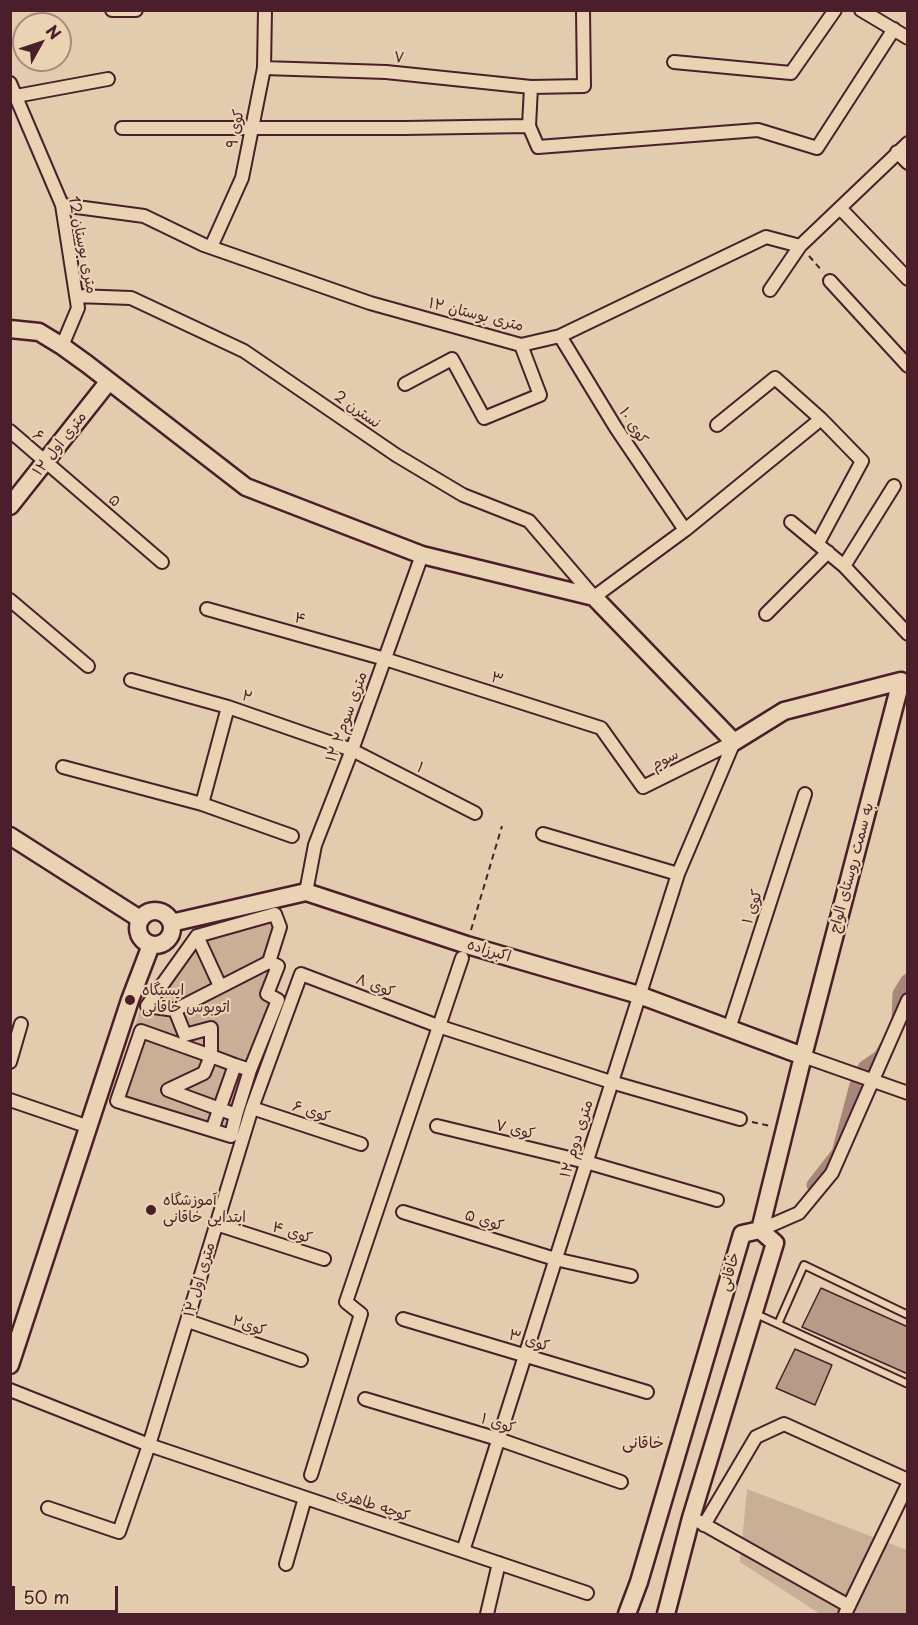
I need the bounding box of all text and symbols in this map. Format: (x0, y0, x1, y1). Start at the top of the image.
north arrow (12, 12, 72, 72)
text: N (41, 19, 68, 44)
street label: ۷ (393, 48, 405, 68)
street label: کوی ۹ (223, 108, 249, 150)
street label: 12 متری بوستان (64, 195, 100, 295)
street label: ۱۲ متری بوستان (427, 295, 525, 335)
street label: نسترن 2 (330, 388, 384, 432)
street label: کوی ۱۰ (615, 404, 651, 448)
street label: ۱۲ متری اول (29, 408, 91, 480)
street label: ۶ (29, 426, 47, 446)
street label: ۵ (104, 491, 124, 511)
street label: ۴ (292, 609, 308, 629)
street label: ۱۲ متری سوم۲ (322, 669, 372, 765)
street label: ۳ (488, 669, 506, 689)
street label: ۲ (239, 687, 255, 707)
street label: سوم (648, 746, 682, 774)
street label: ۱ (413, 759, 427, 777)
street label: به سمت روستای الواج (826, 801, 878, 935)
street label: کوی ۱ (739, 888, 767, 926)
street label: اکبرزاده (465, 936, 513, 966)
street label: کوی ۸ (353, 970, 397, 1002)
place label: ایستگاه اتوبوس خاقانی (142, 982, 230, 1017)
marker: ایستگاه اتوبوس خاقانی (123, 993, 137, 1007)
street label: کوی ۶ (290, 1097, 332, 1127)
street label: ۱۲ متری دوم (557, 1098, 597, 1180)
street label: کوی ۷ (493, 1116, 537, 1144)
place label: آموزشگاه ابتدایی خاقانی (163, 1192, 246, 1227)
marker: آموزشگاه ابتدایی خاقانی (144, 1203, 158, 1217)
street label: کوی ۵ (462, 1207, 506, 1235)
street label: کوی ۴ (270, 1218, 314, 1248)
street label: ۱۲ متری اول (181, 1241, 219, 1319)
street label: خاقانی (716, 1251, 744, 1293)
street label: کوی۲ (230, 1312, 268, 1340)
street label: کوی ۳ (506, 1326, 552, 1356)
street label: کوی ۱ (479, 1410, 517, 1438)
district label: خاقانی (622, 1434, 664, 1454)
street label: کوچه طاهری (334, 1484, 412, 1526)
scale bar (15, 1574, 122, 1612)
text: 50 m (23, 1583, 70, 1610)

